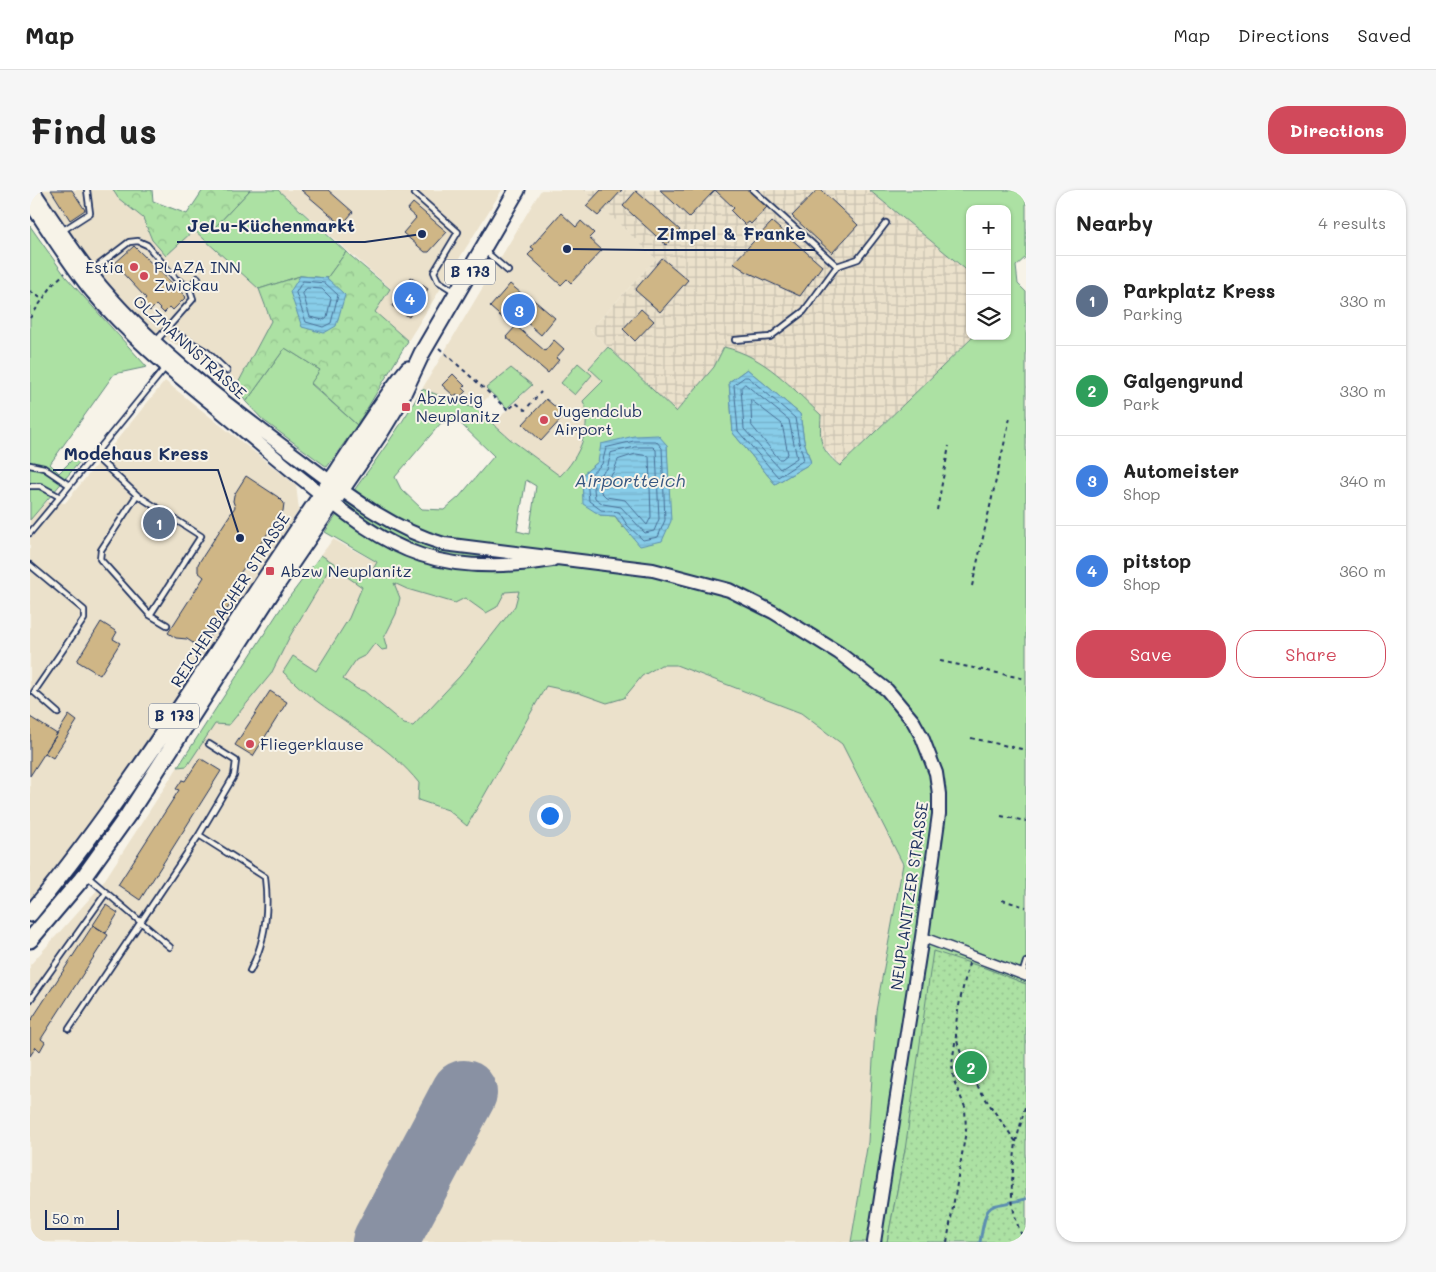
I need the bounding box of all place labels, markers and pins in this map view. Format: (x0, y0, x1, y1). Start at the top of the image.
callout: JeLu-Küchenmarkt (177, 209, 365, 242)
callout: Zimpel & Franke (646, 217, 815, 250)
place label: Estia (85, 256, 124, 277)
place label: PLAZA INN Zwickau (154, 256, 241, 295)
marker: Estia (128, 261, 140, 273)
marker: PLAZA INN Zwickau (138, 270, 150, 282)
pin: 4 (394, 279, 426, 317)
pin: 3 (503, 291, 535, 329)
place label: Abzweig Neuplanitz (416, 387, 500, 426)
place label: Jugendclub Airport (554, 400, 642, 439)
marker: Abzweig Neuplanitz (400, 401, 412, 413)
marker: Jugendclub Airport (538, 414, 550, 426)
callout: Modehaus Kress (53, 437, 218, 470)
pin: 1 (143, 504, 175, 542)
place label: Abzw Neuplanitz (280, 560, 412, 581)
marker: Abzw Neuplanitz (264, 565, 276, 577)
place label: Fliegerklause (260, 733, 364, 754)
marker: Fliegerklause (244, 738, 256, 750)
pin: 2 (955, 1048, 987, 1086)

